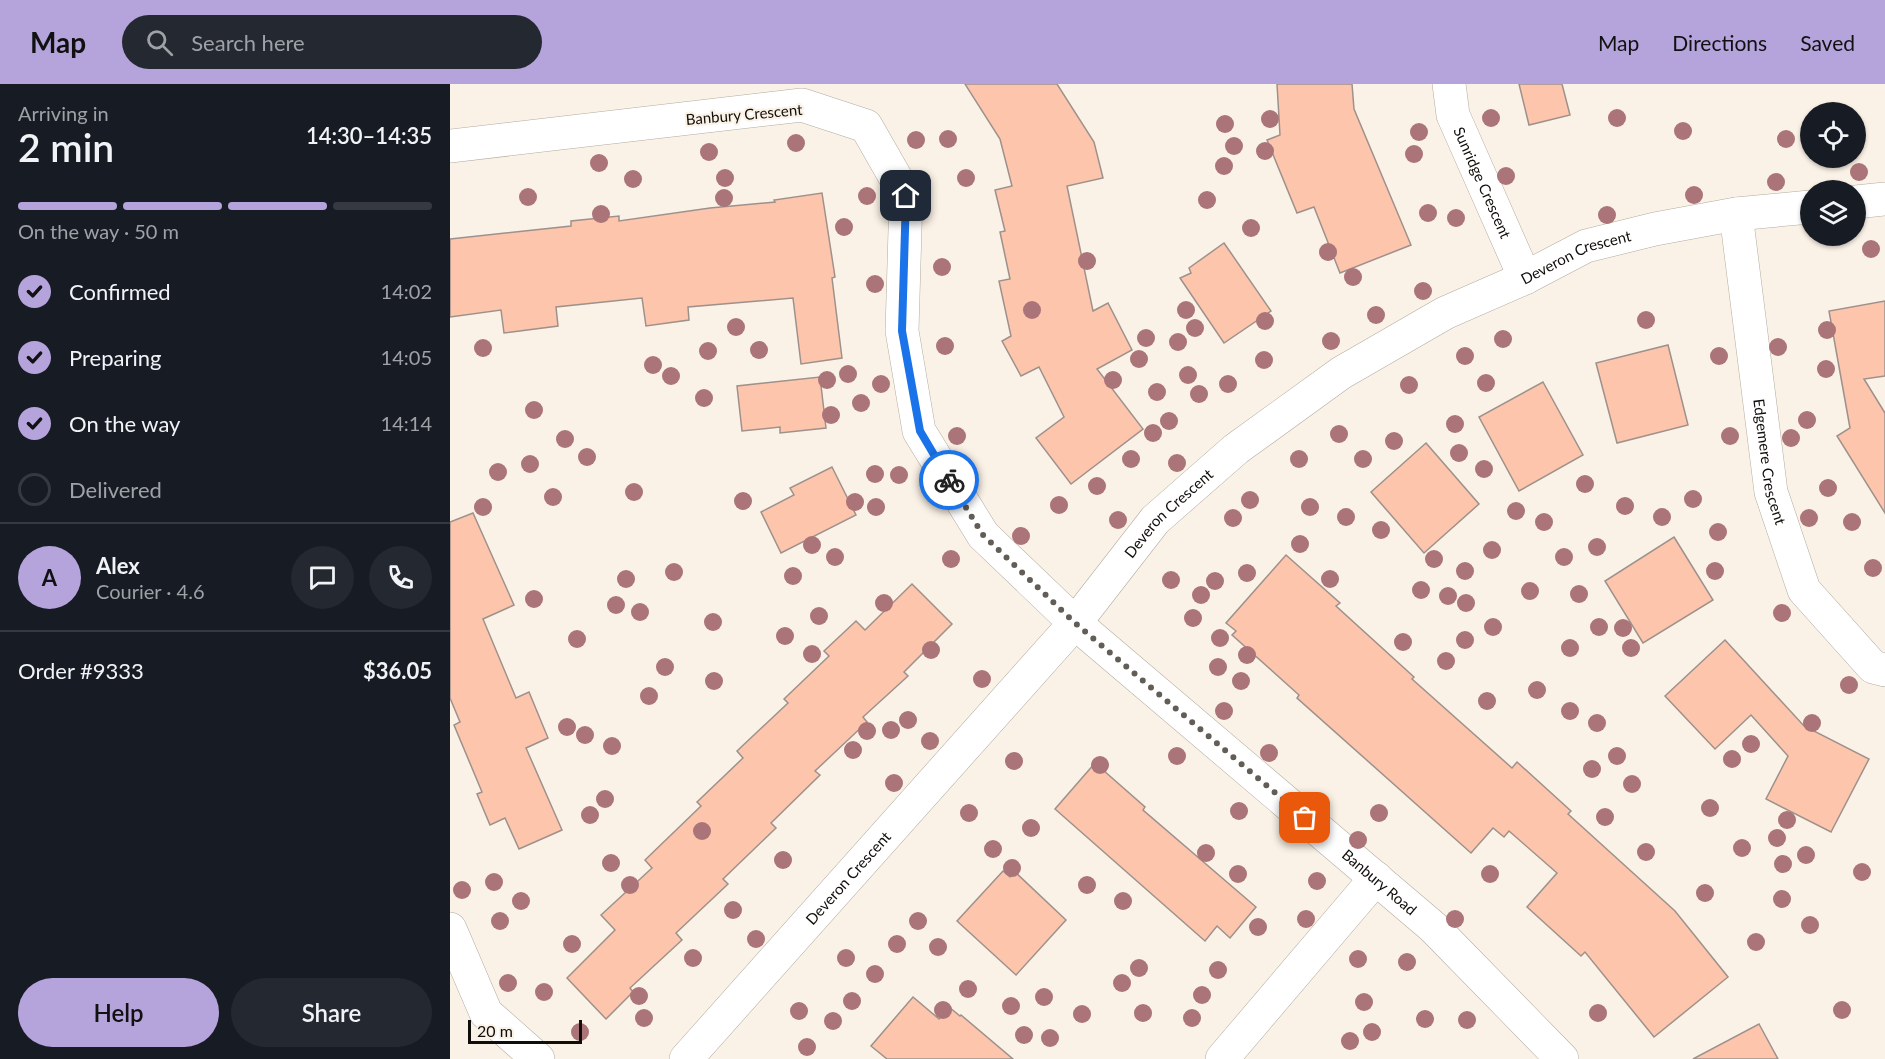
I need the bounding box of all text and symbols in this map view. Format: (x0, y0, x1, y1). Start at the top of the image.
search box (122, 15, 542, 69)
text: Map (30, 25, 86, 59)
icon: search (143, 26, 176, 59)
text: Search here (191, 29, 305, 56)
text: Map (1598, 30, 1639, 55)
text: Directions (1672, 30, 1767, 55)
text: Saved (1800, 30, 1855, 55)
street label: Banbury Crescent (685, 100, 804, 128)
text: Arriving in (18, 101, 109, 125)
map controls (1800, 102, 1866, 246)
button: locate (1800, 102, 1866, 168)
text: 14:30–14:35 (306, 122, 432, 149)
text: 2 min (18, 124, 114, 170)
street label: Sunridge Crescent (1450, 124, 1515, 241)
pin (880, 170, 931, 221)
icon: home (889, 179, 922, 212)
button: layers (1800, 180, 1866, 246)
text: On the way · 50 m (18, 219, 179, 243)
street label: Deveron Crescent (1518, 226, 1633, 288)
icon: check (18, 275, 51, 308)
text: Confirmed (69, 278, 171, 305)
text: 14:02 (381, 279, 432, 303)
icon: check (18, 341, 51, 374)
text: Preparing (69, 344, 161, 371)
text: 14:05 (381, 345, 432, 369)
street label: Edgemere Crescent (1750, 398, 1790, 527)
icon: check (18, 407, 51, 440)
text: On the way (69, 410, 180, 437)
text: 14:14 (381, 411, 432, 435)
courier (919, 450, 979, 510)
icon: bike (933, 464, 966, 497)
street label: Deveron Crescent (1120, 464, 1217, 561)
text: Delivered (69, 476, 162, 503)
button: chat (291, 546, 354, 609)
button: phone (369, 546, 432, 609)
text: Alex (96, 552, 140, 579)
text: A (42, 564, 57, 591)
text: Courier · 4.6 (96, 579, 205, 603)
text: Order #9333 (18, 657, 144, 684)
text: $36.05 (363, 657, 432, 684)
pin (1279, 792, 1330, 843)
icon: bag (1288, 801, 1321, 834)
street label: Deveron Crescent (802, 827, 894, 928)
street label: Banbury Road (1339, 845, 1421, 918)
button: Help (18, 978, 219, 1047)
button: Share (231, 978, 432, 1047)
scale bar (468, 1017, 582, 1044)
text: 20 m (477, 1021, 513, 1040)

